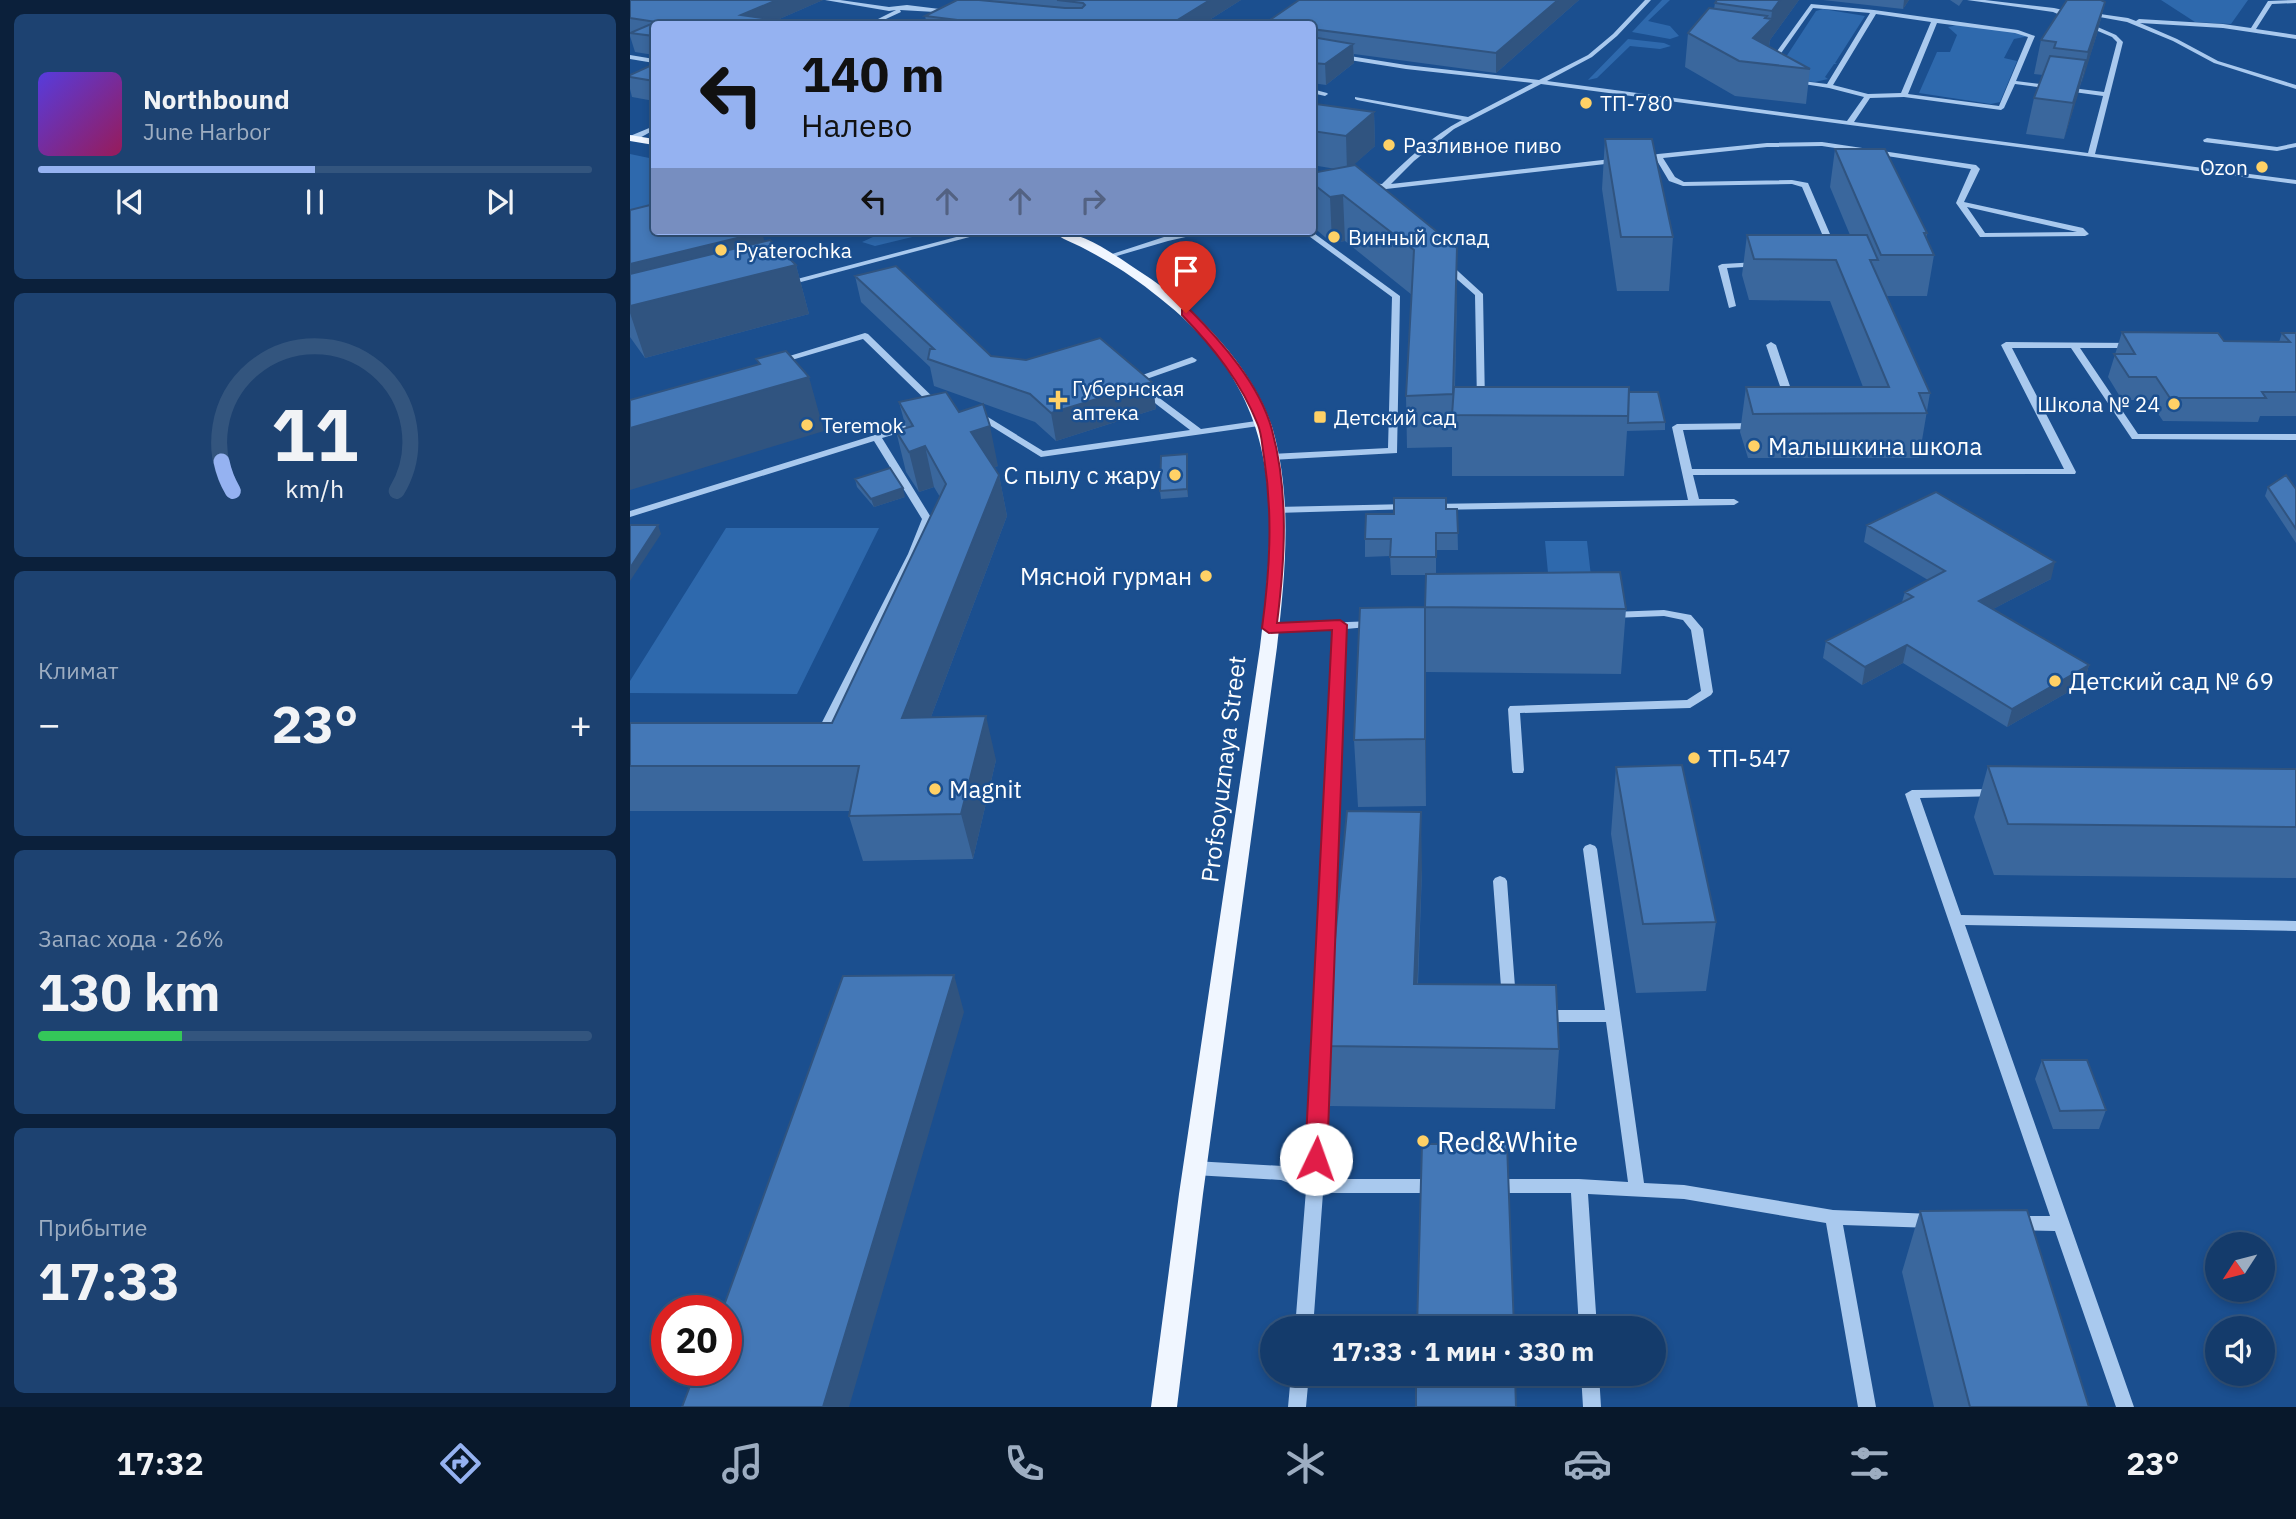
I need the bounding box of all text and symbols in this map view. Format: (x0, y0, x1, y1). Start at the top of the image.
text: 140 m (801, 42, 945, 105)
icon: left (686, 49, 777, 140)
text: Northbound (143, 82, 290, 116)
place label: ТП-780 (1600, 89, 1673, 117)
marker: ТП-780 (1578, 95, 1594, 111)
text: Налево (801, 104, 912, 146)
text: June Harbor (143, 116, 271, 146)
place label: Разливное пиво (1403, 131, 1562, 159)
marker: Разливное пиво (1381, 137, 1397, 153)
place label: Ozon (2200, 153, 2248, 181)
marker: Ozon (2254, 159, 2270, 175)
icon: left (855, 182, 893, 220)
icon: ahead (928, 182, 966, 220)
icon: ahead (1001, 182, 1039, 220)
icon: right (1074, 182, 1112, 220)
icon: previous (111, 183, 149, 221)
icon: pause (296, 183, 334, 221)
icon: next (481, 183, 519, 221)
place label: Винный склад (1348, 223, 1489, 251)
marker: Винный склад (1326, 229, 1342, 245)
place label: Pyaterochka (735, 236, 852, 264)
pin (1156, 241, 1216, 313)
marker: Pyaterochka (713, 242, 729, 258)
icon: arrive (1167, 252, 1205, 290)
place label: Губернская аптека (1072, 374, 1184, 426)
text: 11 (271, 386, 359, 481)
place label: Школа № 24 (2037, 390, 2160, 418)
marker: Губернская аптека (1050, 392, 1066, 408)
marker: Школа № 24 (2166, 396, 2182, 412)
place label: Детский сад (1334, 403, 1457, 431)
marker: Детский сад (1312, 409, 1328, 425)
place label: Teremok (821, 411, 903, 439)
marker: Teremok (799, 417, 815, 433)
place label: Малышкина школа (1768, 430, 1982, 462)
marker: Малышкина школа (1746, 438, 1762, 454)
place label: С пылу с жару (1004, 459, 1161, 491)
marker: С пылу с жару (1167, 467, 1183, 483)
text: km/h (286, 472, 344, 505)
place label: Мясной гурман (1020, 560, 1192, 592)
marker: Мясной гурман (1198, 568, 1214, 584)
street label: Profsoyuznaya Street (1193, 654, 1253, 884)
text: Климат (38, 655, 119, 685)
place label: Детский сад № 69 (2069, 665, 2274, 697)
marker: Детский сад № 69 (2047, 673, 2063, 689)
text: 23° (272, 690, 358, 757)
text: − (38, 699, 61, 748)
text: + (569, 699, 592, 748)
place label: ТП-547 (1708, 742, 1791, 774)
marker: ТП-547 (1686, 750, 1702, 766)
place label: Magnit (949, 773, 1022, 805)
marker: Magnit (927, 781, 943, 797)
text: Запас хода · 26% (38, 923, 224, 953)
text: 130 km (38, 958, 220, 1025)
position arrow (1279, 1122, 1353, 1196)
place label: Red&White (1437, 1123, 1578, 1160)
marker: Red&White (1415, 1133, 1431, 1149)
text: Прибытие (38, 1212, 147, 1242)
north arrow (2205, 1232, 2275, 1302)
map controls (2205, 1232, 2275, 1386)
text: 17:33 (38, 1247, 180, 1314)
speed limit sign: 20 (651, 1295, 742, 1386)
button: sound (2205, 1316, 2275, 1386)
text: 17:33 · 1 мин · 330 m (1332, 1334, 1594, 1368)
icon: directions (436, 1439, 485, 1488)
icon: music (718, 1439, 767, 1488)
icon: phone (1000, 1439, 1049, 1488)
icon: climate (1281, 1439, 1330, 1488)
icon: car (1563, 1439, 1612, 1488)
icon: filters (1845, 1439, 1894, 1488)
text: 17:32 (116, 1442, 204, 1484)
text: 23° (2126, 1442, 2180, 1484)

